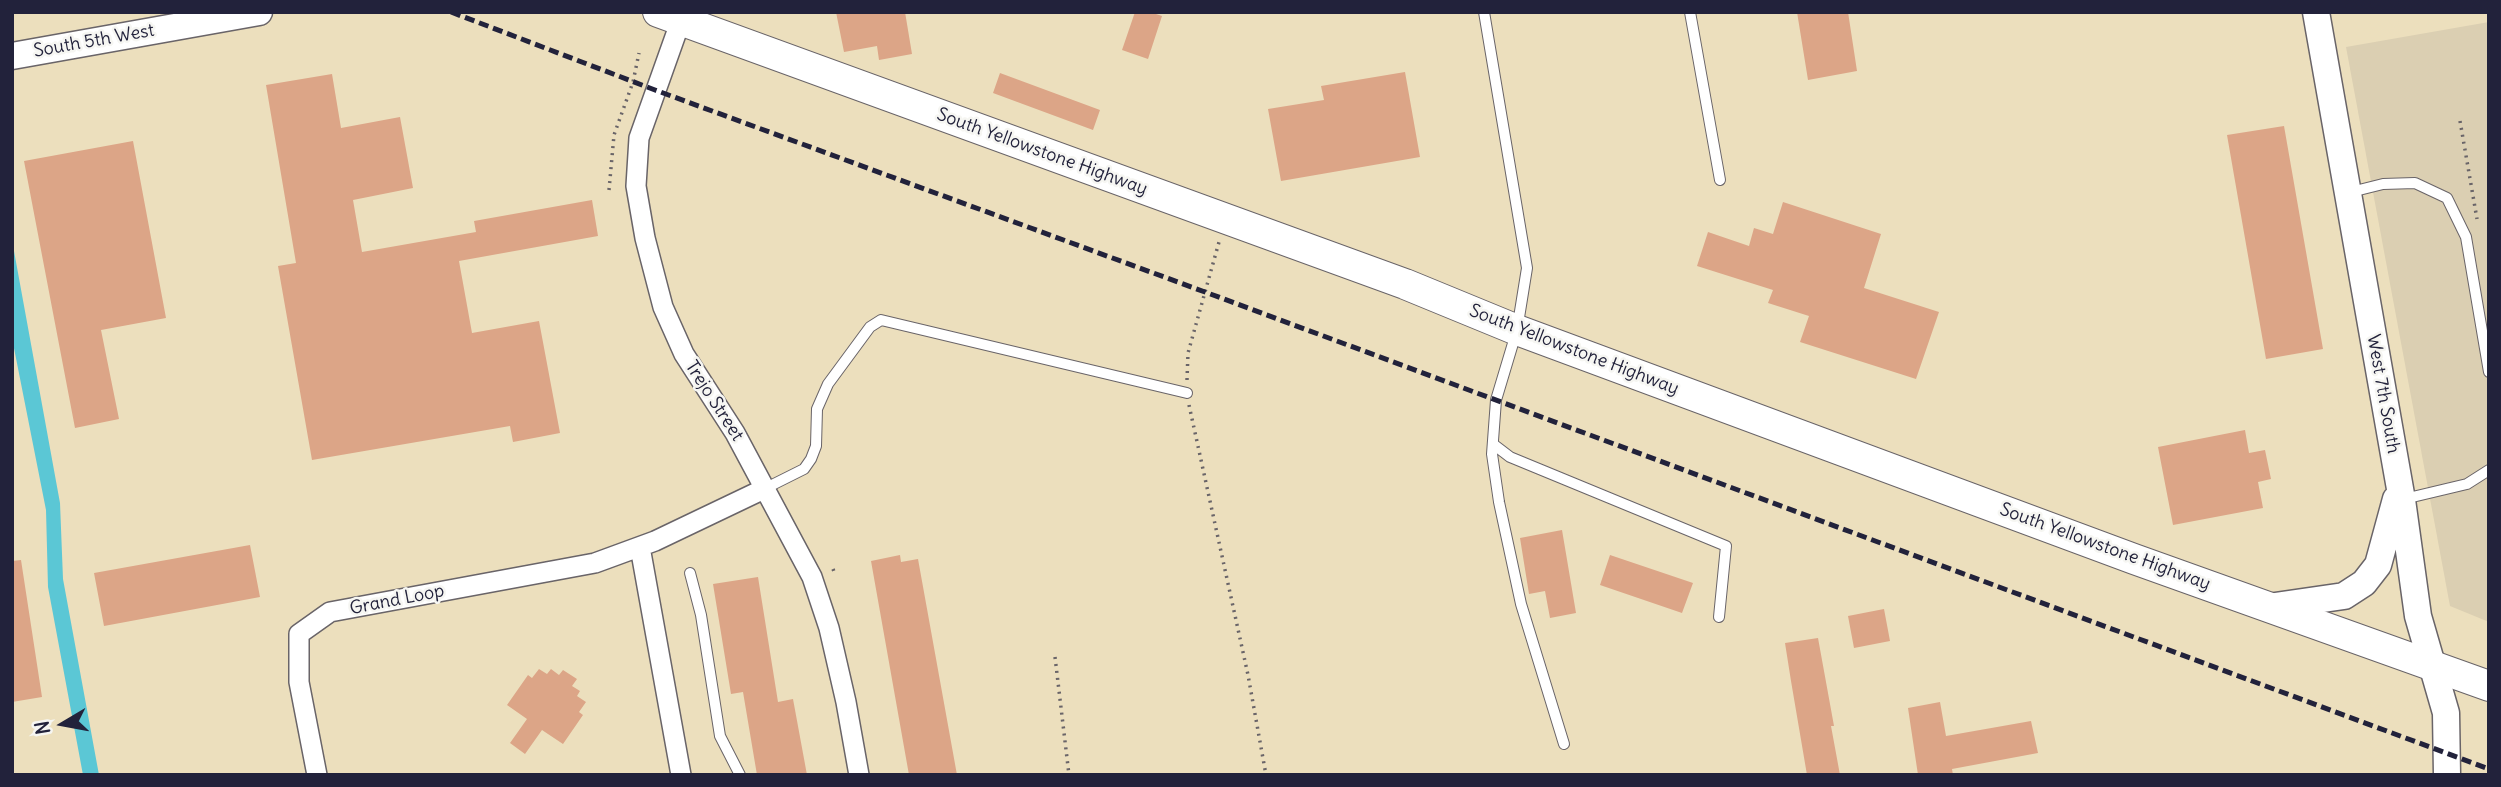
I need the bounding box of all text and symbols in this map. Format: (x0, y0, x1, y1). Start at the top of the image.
street label: South 5th West (32, 20, 156, 62)
street label: South Yellowstone Highway (934, 104, 1150, 200)
street label: South Yellowstone Highway (1466, 300, 1682, 400)
street label: West 7th South (2362, 333, 2404, 455)
street label: Trejo Street (680, 357, 748, 445)
street label: South Yellowstone Highway (1997, 499, 2213, 595)
street label: Grand Loop (348, 580, 446, 620)
north arrow (28, 689, 98, 759)
text: N (29, 719, 55, 736)

